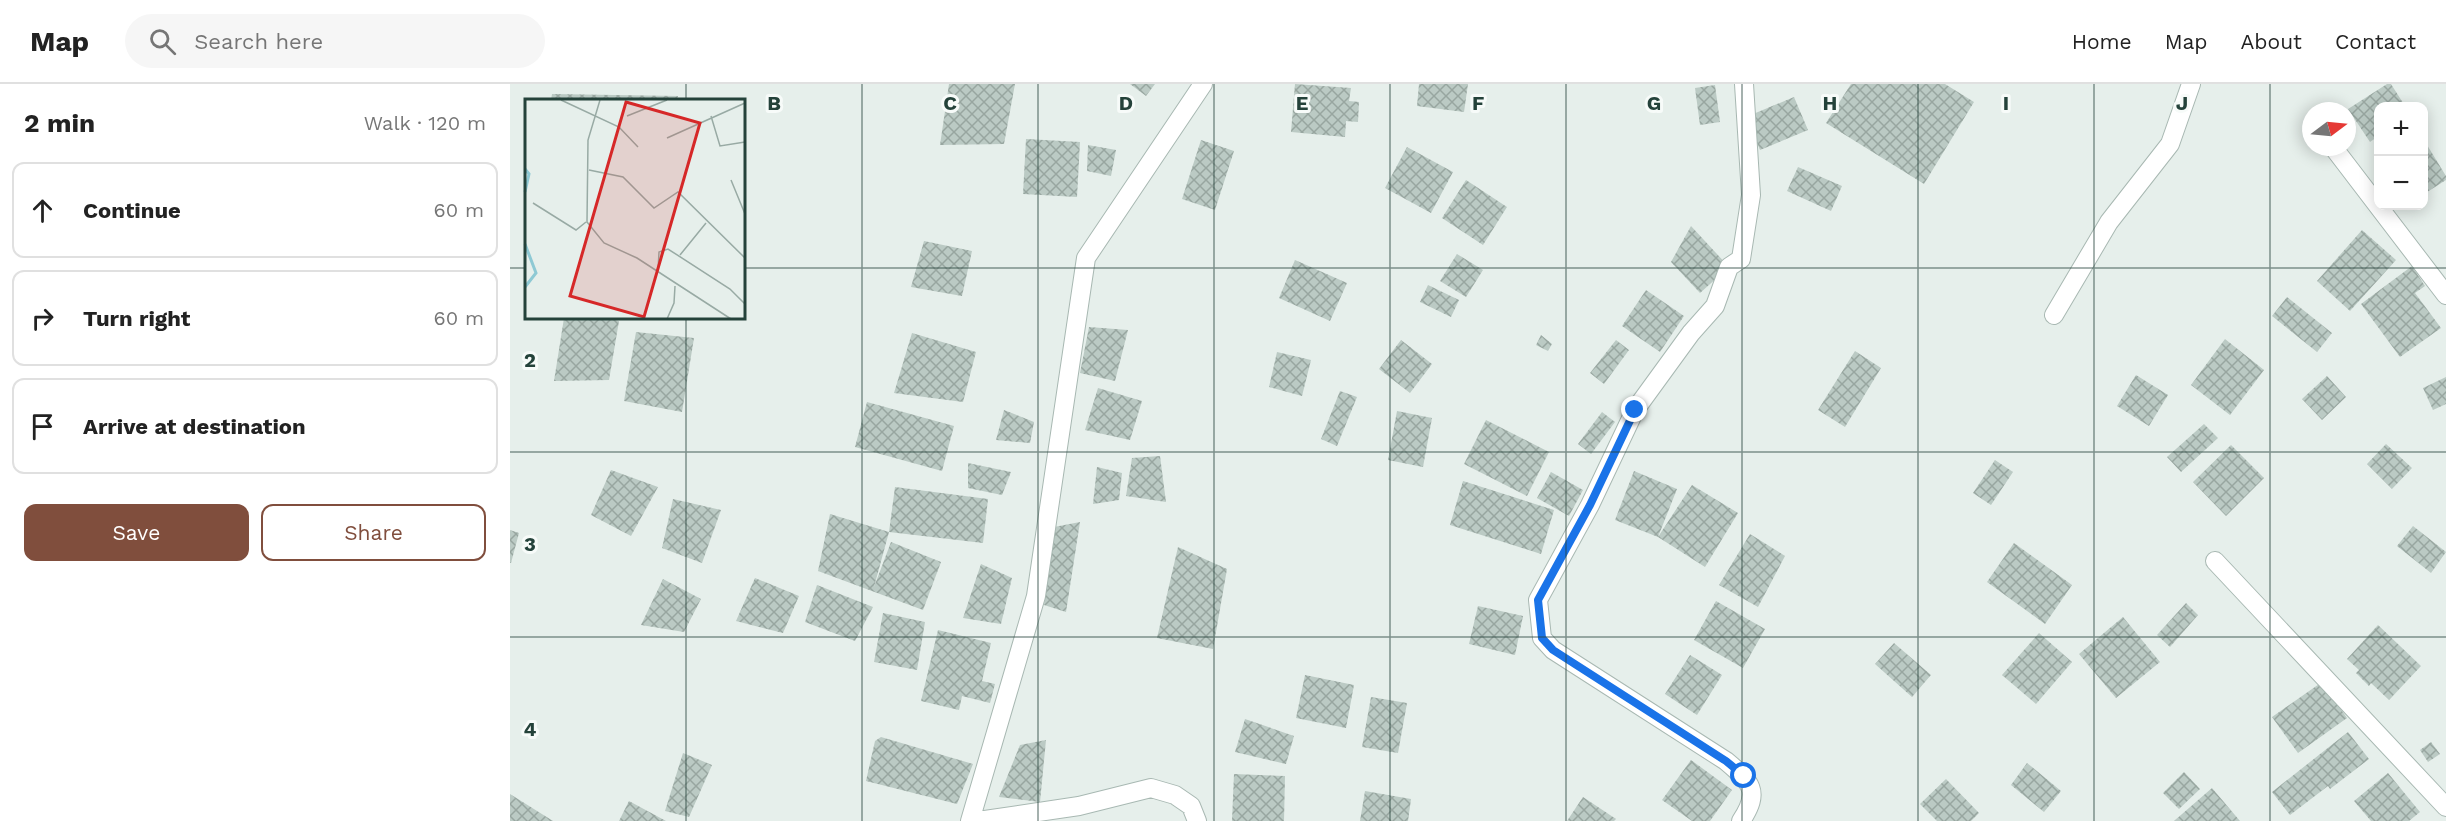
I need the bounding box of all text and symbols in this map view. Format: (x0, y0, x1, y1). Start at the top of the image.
search box (125, 14, 545, 68)
text: Map (30, 25, 89, 58)
icon: search (146, 25, 179, 58)
text: Search here (194, 29, 323, 54)
text: Home (2072, 29, 2132, 54)
text: Map (2165, 29, 2208, 54)
text: About (2241, 29, 2302, 54)
text: Contact (2335, 29, 2416, 54)
text: B (767, 91, 781, 115)
text: C (943, 91, 957, 115)
text: D (1119, 91, 1133, 115)
text: E (1296, 91, 1308, 115)
text: F (1472, 91, 1484, 115)
text: G (1647, 91, 1661, 115)
text: H (1823, 91, 1837, 115)
text: I (2003, 91, 2009, 115)
text: J (2176, 91, 2188, 115)
inset map (525, 99, 746, 320)
north arrow (2302, 102, 2356, 156)
map controls (2374, 102, 2428, 210)
button: + (2374, 102, 2428, 156)
text: 2 min (24, 108, 95, 138)
text: Walk · 120 m (364, 111, 486, 135)
button: − (2374, 156, 2428, 210)
icon: ahead (26, 194, 59, 227)
text: Continue (83, 198, 181, 223)
text: 60 m (434, 198, 484, 222)
icon: right (26, 302, 59, 335)
text: Turn right (83, 306, 190, 331)
text: 60 m (434, 306, 484, 330)
text: 2 (524, 348, 536, 372)
route end (1621, 396, 1647, 422)
icon: arrive (26, 410, 59, 443)
text: Arrive at destination (83, 414, 306, 439)
button: Save (24, 504, 249, 561)
button: Share (261, 504, 486, 561)
text: 3 (524, 532, 536, 556)
text: 4 (524, 717, 537, 741)
route start (1730, 762, 1756, 788)

